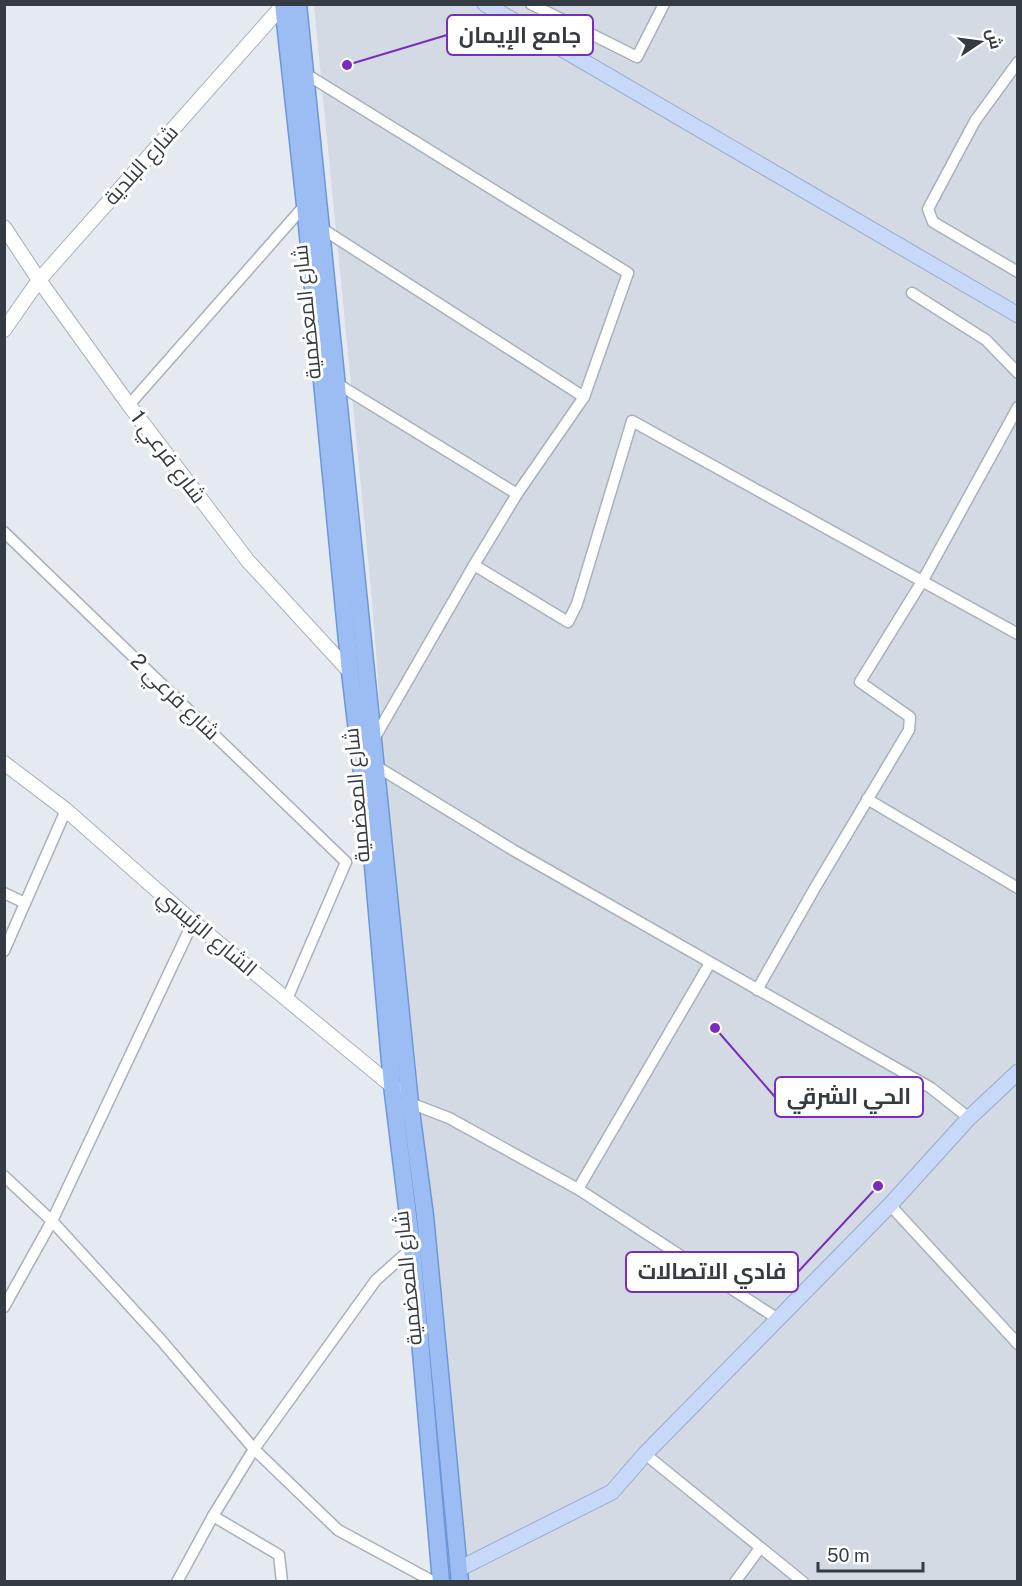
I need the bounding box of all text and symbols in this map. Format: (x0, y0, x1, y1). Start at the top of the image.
north arrow (950, 12, 1010, 72)
callout: جامع الإيمان (447, 15, 593, 55)
text: جامع الإيمان (459, 22, 581, 50)
text: ش (983, 27, 1006, 51)
street label: شارع البلدية (98, 120, 184, 211)
street label: شارع المعضمية (287, 243, 328, 381)
street label: شارع فرعي 1 (122, 405, 211, 510)
street label: شارع فرعي 2 (123, 648, 225, 748)
street label: شارع المعضمية (338, 726, 377, 863)
street label: الشارع الرئيسي (151, 884, 262, 984)
callout: الحي الشرقي (775, 1077, 923, 1117)
text: الحي الشرقي (787, 1083, 911, 1114)
street label: شارع المعضمية (388, 1209, 429, 1347)
callout: فادي الاتصالات (626, 1252, 798, 1292)
text: فادي الاتصالات (638, 1258, 786, 1289)
scale bar (818, 1535, 923, 1573)
text: 50 m (827, 1545, 870, 1566)

